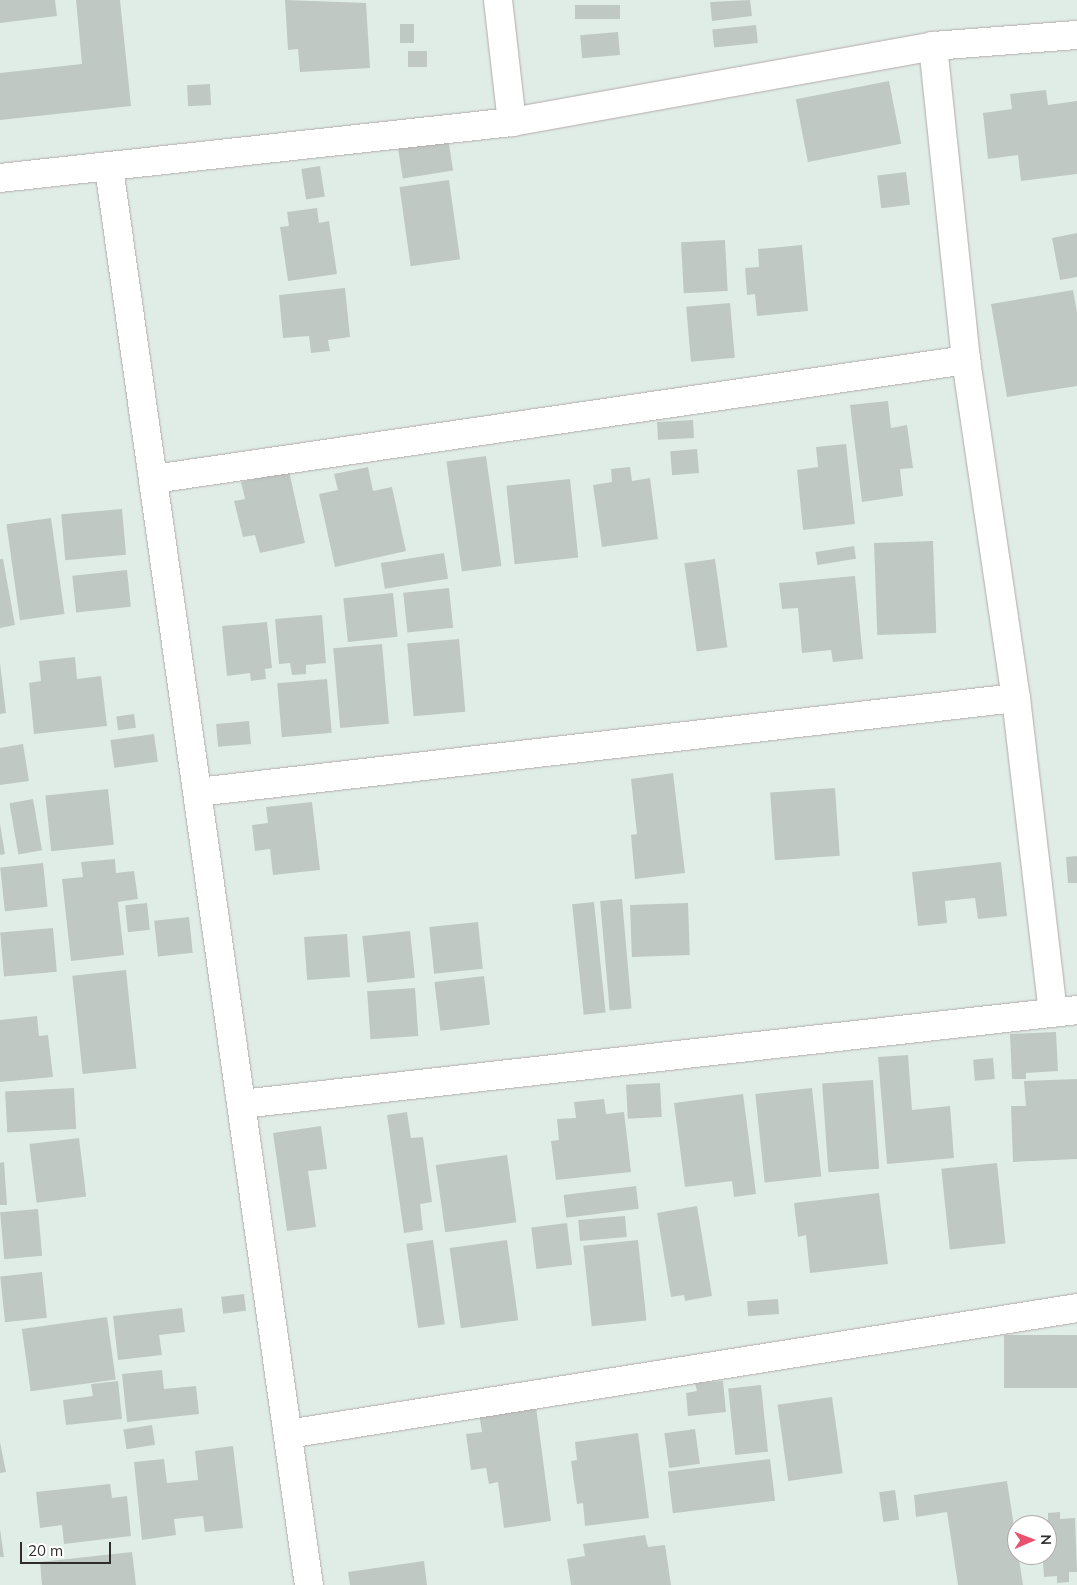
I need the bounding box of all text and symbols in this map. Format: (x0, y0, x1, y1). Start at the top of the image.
north arrow (1007, 1515, 1057, 1565)
scale bar (22, 1532, 114, 1564)
text: N (1037, 1534, 1055, 1545)
text: 20 m (28, 1541, 63, 1560)

